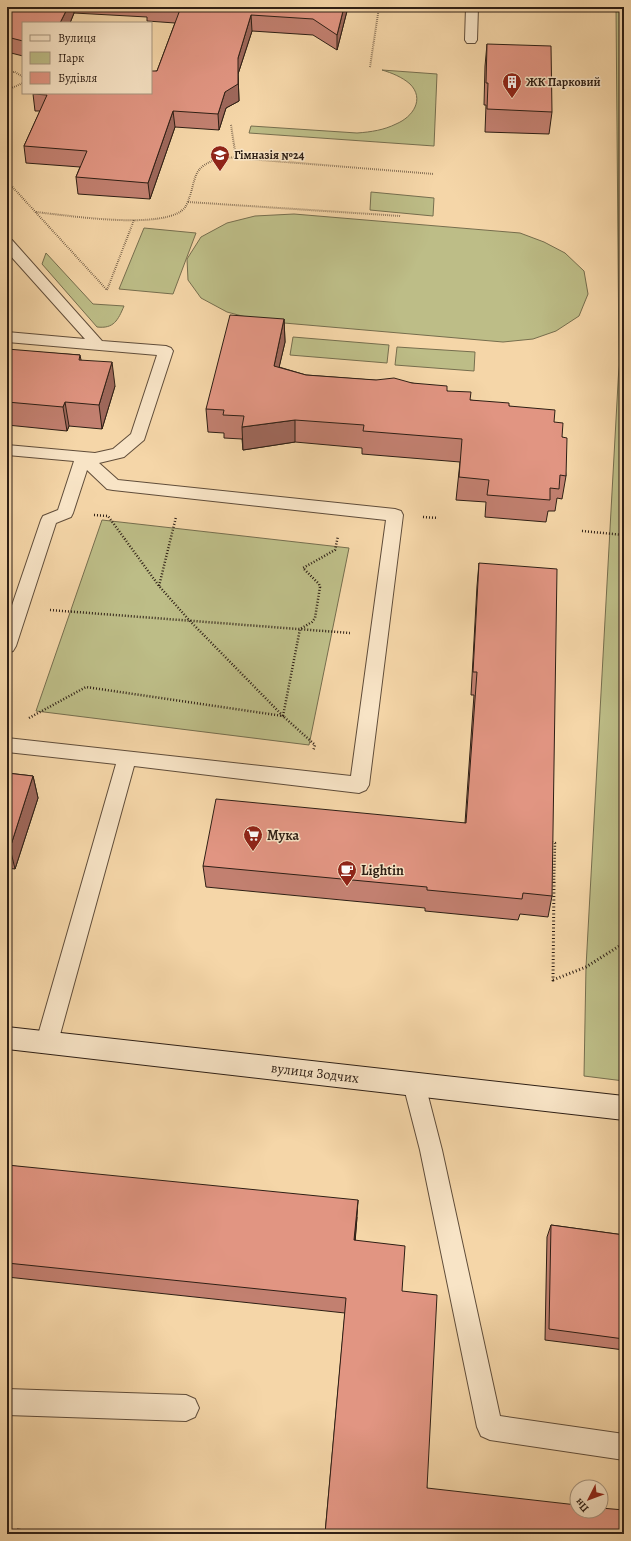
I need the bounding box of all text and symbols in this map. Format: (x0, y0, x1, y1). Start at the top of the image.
legend (22, 22, 152, 94)
text: Вулиця (58, 30, 96, 46)
text: Парк (58, 50, 84, 66)
text: Будівля (58, 70, 98, 86)
building icon: ЖК Парковий (501, 71, 523, 99)
place label: ЖК Парковий (526, 74, 601, 90)
school or university icon: Гімназія №24 (209, 144, 231, 172)
place label: Гімназія №24 (234, 147, 305, 163)
supermarket icon: Мука (242, 824, 264, 852)
place label: Мука (267, 826, 300, 845)
cafe icon: Lightin (336, 859, 358, 887)
place label: Lightin (361, 861, 404, 880)
street label: вулиця Зодчих (270, 1058, 360, 1088)
north arrow (569, 1479, 609, 1519)
text: Пн (571, 1495, 592, 1516)

